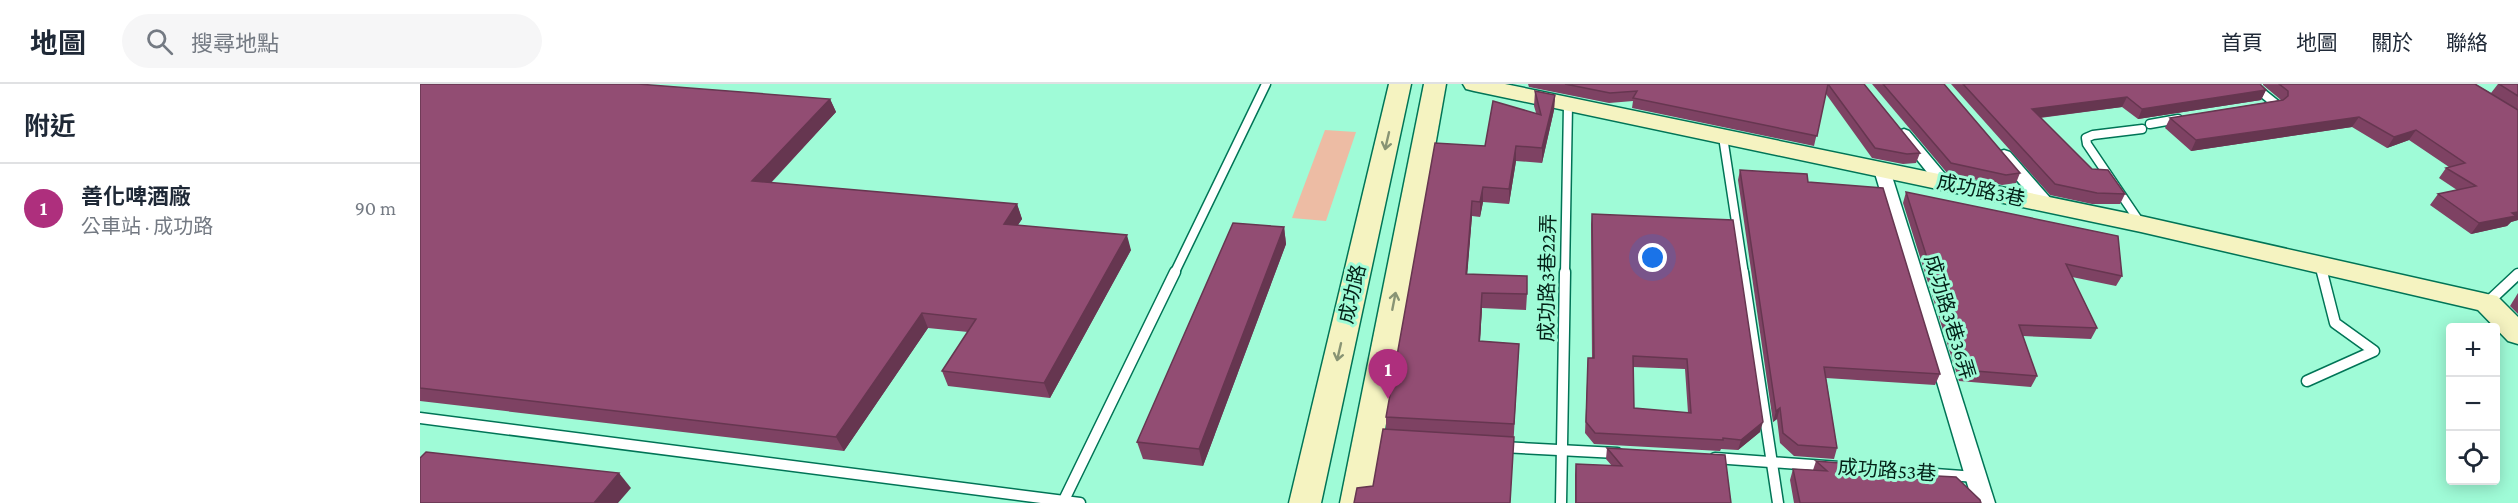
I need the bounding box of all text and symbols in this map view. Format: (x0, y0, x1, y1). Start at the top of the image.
search box (122, 14, 542, 68)
icon: search (143, 25, 176, 58)
text: 地圖 (30, 28, 86, 59)
text: 搜尋地點 (191, 31, 279, 56)
text: 首頁 (2221, 31, 2263, 55)
text: 地圖 (2296, 31, 2338, 55)
text: 關於 (2371, 31, 2413, 55)
text: 聯絡 (2446, 31, 2488, 55)
text: 附近 (24, 112, 76, 141)
one-way arrow (1381, 131, 1392, 150)
street label: 成功路3巷 (1935, 170, 2027, 210)
text: 善化啤酒廠 (81, 184, 191, 209)
text: 1 (40, 197, 47, 219)
text: 90 m (355, 197, 396, 219)
street label: 成功路3巷22弄 (1535, 214, 1559, 342)
text: 公車站 · 成功路 (81, 215, 213, 237)
your location (1638, 243, 1667, 272)
street label: 成功路3巷36弄 (1921, 252, 1979, 382)
street label: 成功路 (1335, 262, 1369, 326)
one-way arrow (1389, 292, 1400, 311)
map controls (2446, 323, 2500, 485)
button: + (2446, 323, 2500, 377)
one-way arrow (1333, 341, 1344, 361)
pin: 1 (1368, 350, 1408, 399)
button: − (2446, 377, 2500, 431)
button: locate (2446, 431, 2500, 485)
street label: 成功路53巷 (1837, 456, 1937, 484)

